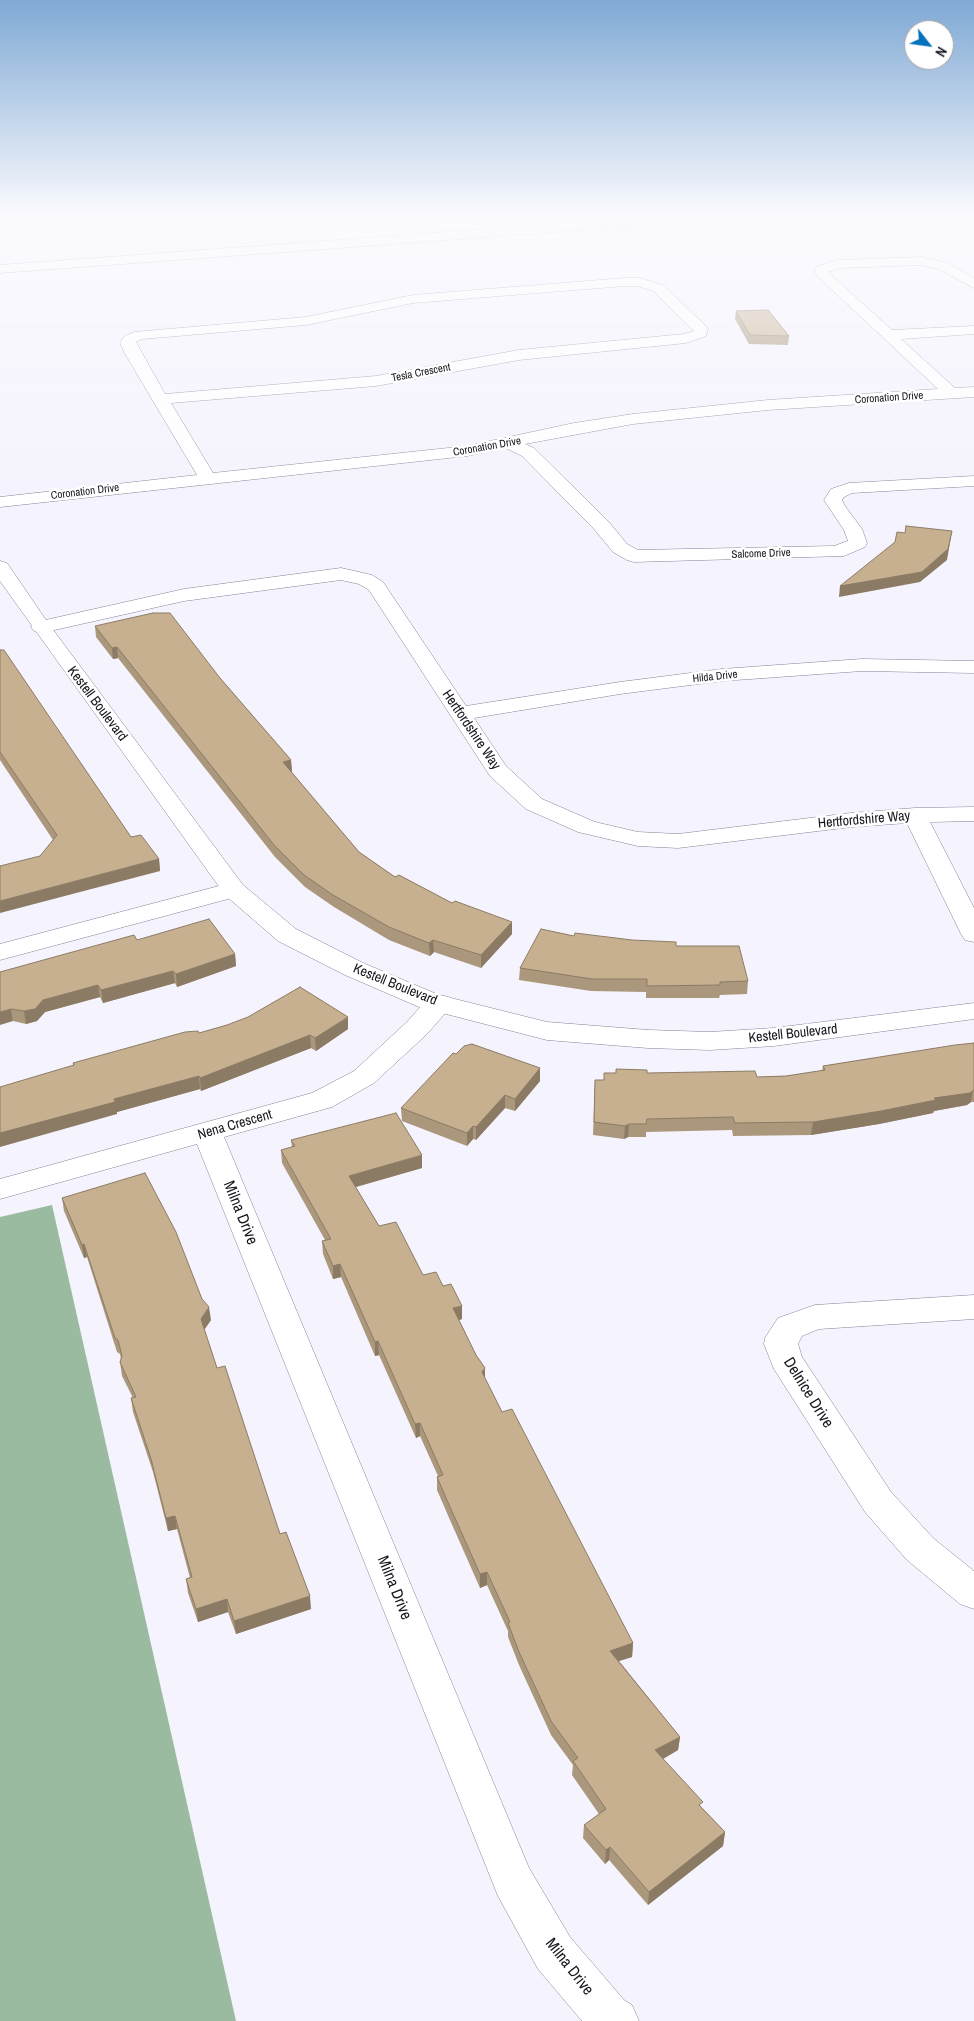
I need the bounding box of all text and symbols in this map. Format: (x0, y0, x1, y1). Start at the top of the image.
north arrow (904, 20, 954, 70)
text: N (931, 44, 951, 60)
street label: Tesla Crescent (390, 361, 452, 385)
street label: Coronation Drive (854, 389, 924, 407)
street label: Coronation Drive (452, 435, 522, 459)
street label: Coronation Drive (50, 481, 120, 503)
street label: Salcome Drive (731, 546, 791, 562)
street label: Kestell Boulevard (63, 663, 131, 745)
street label: Hilda Drive (692, 668, 738, 686)
street label: Hertfordshire Way (438, 687, 504, 773)
street label: Hertfordshire Way (817, 808, 911, 832)
street label: Kestell Boulevard (350, 960, 440, 1010)
street label: Kestell Boulevard (748, 1021, 838, 1047)
street label: Nena Crescent (196, 1106, 274, 1144)
street label: Milna Drive (219, 1178, 261, 1248)
street label: Delnice Drive (779, 1354, 837, 1432)
street label: Milna Drive (373, 1553, 415, 1623)
street label: Milna Drive (541, 1935, 597, 1999)

